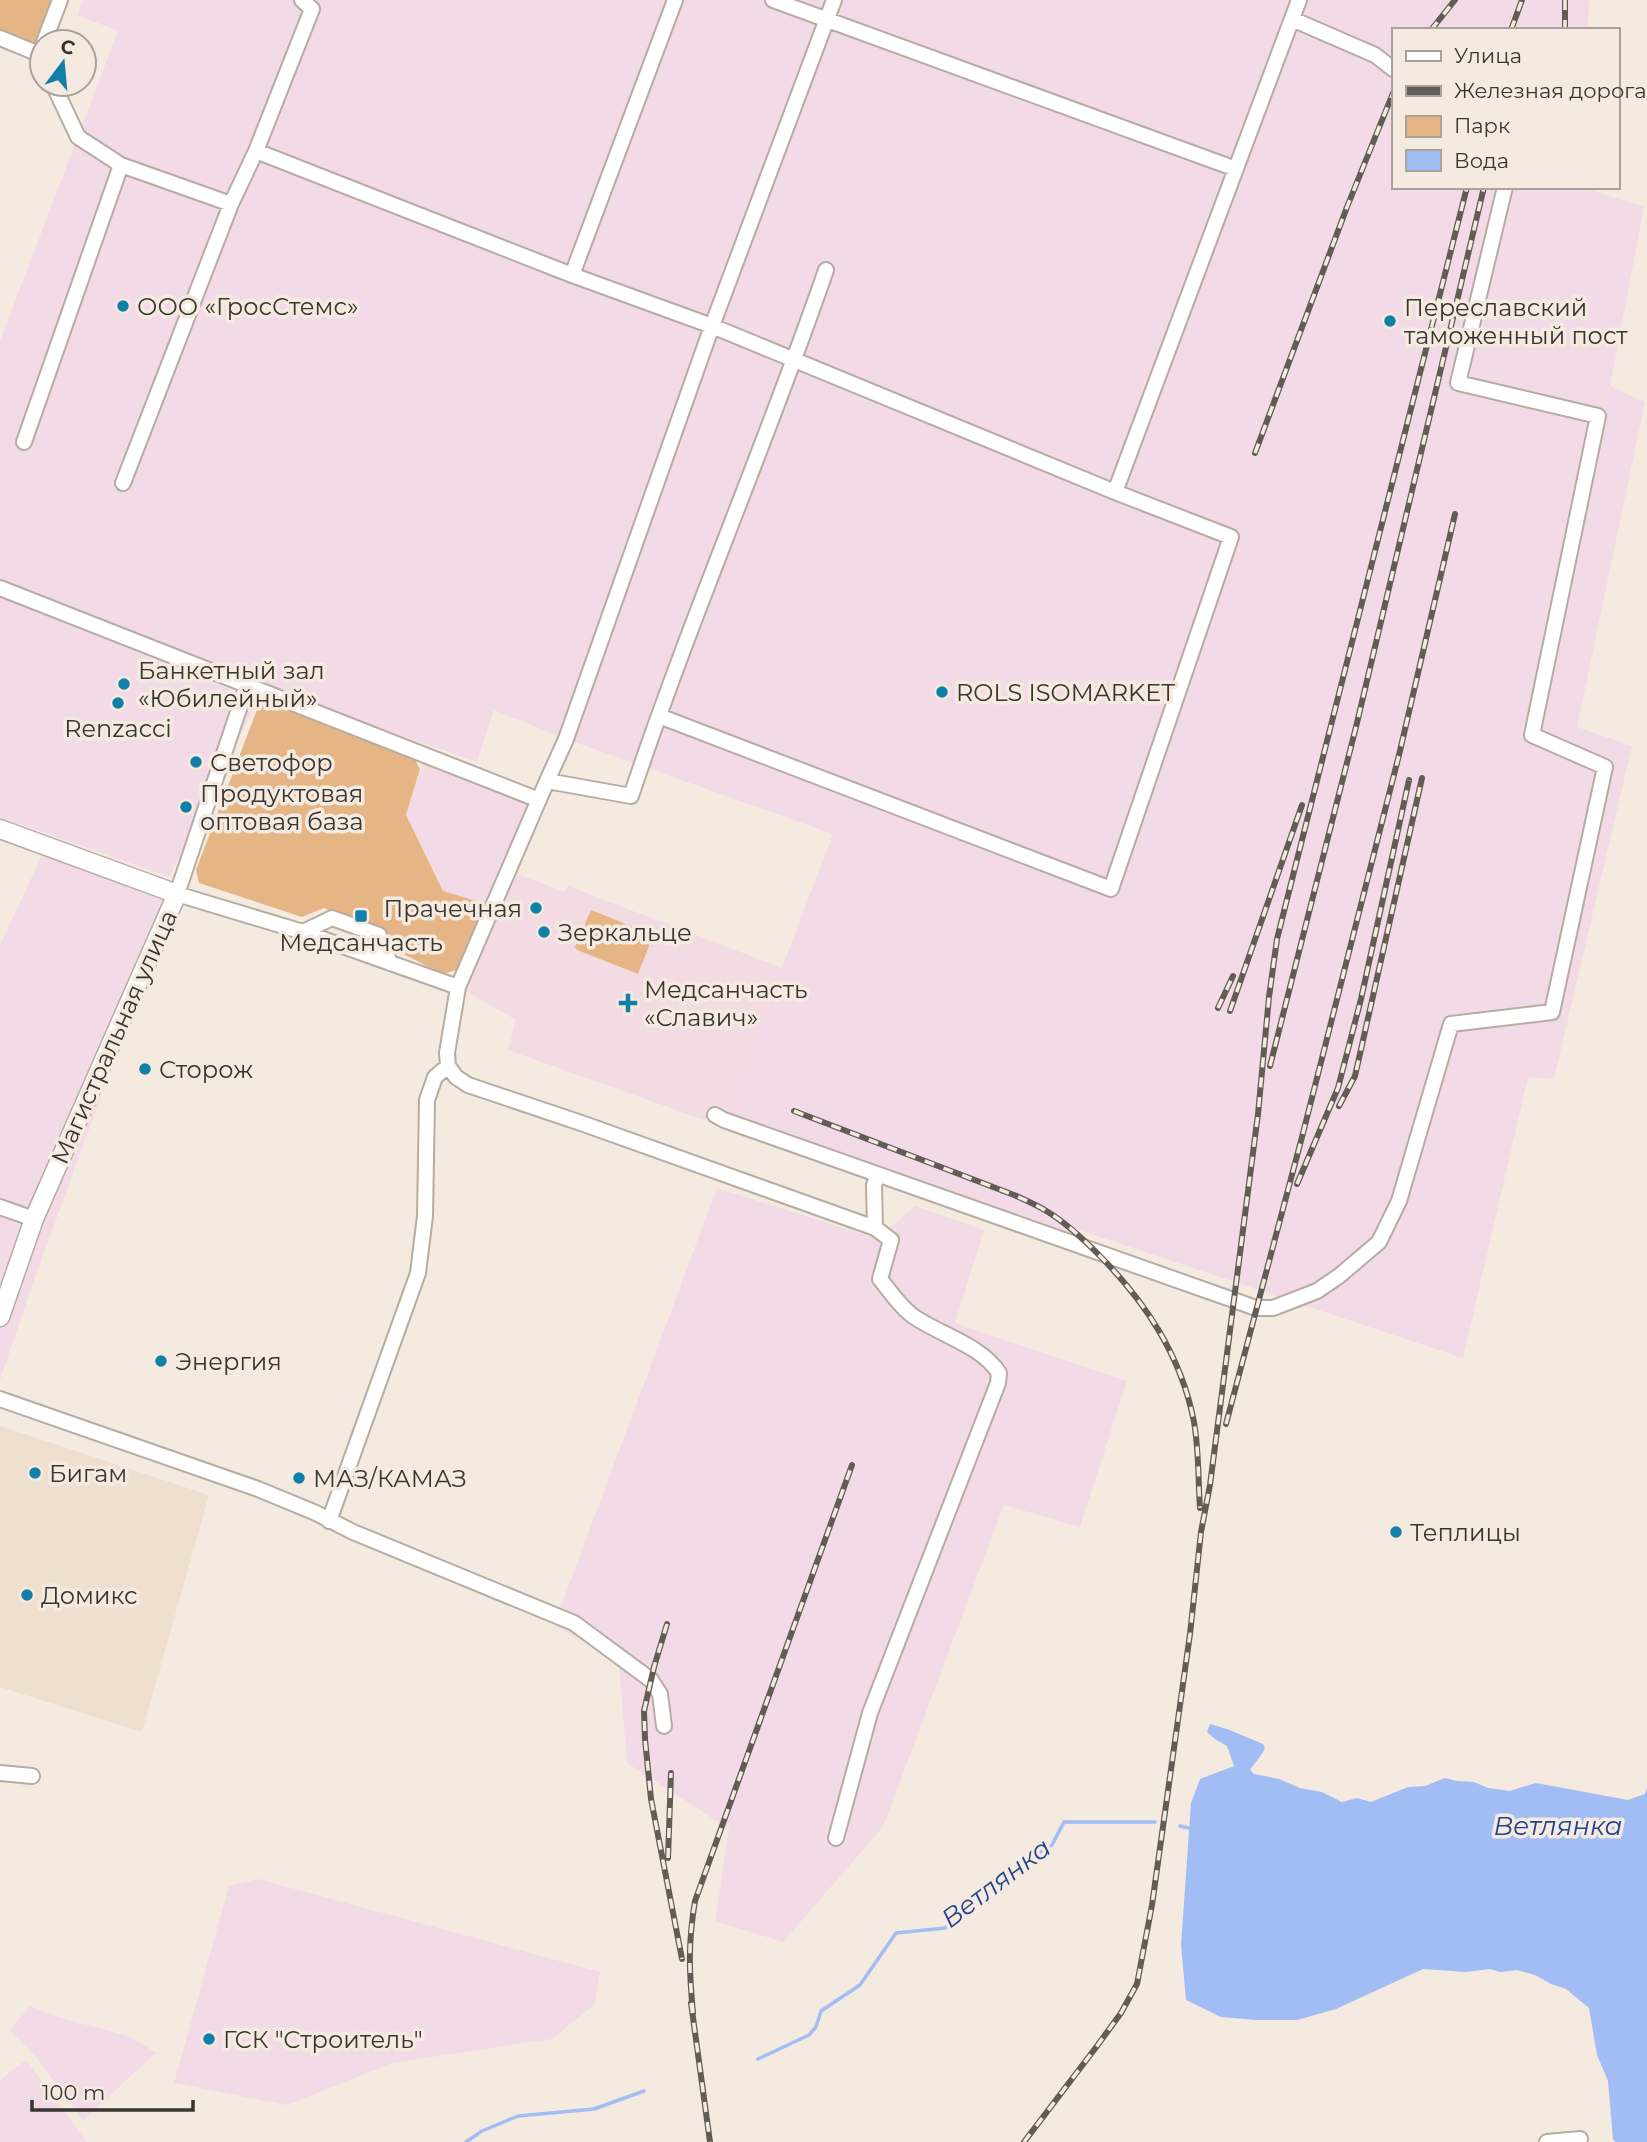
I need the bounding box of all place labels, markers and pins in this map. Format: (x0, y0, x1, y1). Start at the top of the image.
place label: ООО «ГросСтемс» (137, 292, 358, 321)
place label: Переславский таможенный пост (1404, 293, 1628, 350)
marker: ООО «ГросСтемс» (115, 298, 131, 314)
marker: Переславский таможенный пост (1382, 313, 1398, 329)
place label: Банкетный зал «Юбилейный» (138, 656, 325, 713)
marker: Банкетный зал «Юбилейный» (116, 676, 132, 692)
place label: ROLS ISOMARKET (956, 678, 1175, 707)
marker: ROLS ISOMARKET (934, 684, 950, 700)
marker: Renzacci (110, 695, 126, 711)
place label: Renzacci (64, 714, 172, 743)
place label: Светофор (210, 748, 333, 777)
marker: Светофор (188, 754, 204, 770)
place label: Продуктовая оптовая база (200, 779, 363, 836)
marker: Продуктовая оптовая база (178, 799, 194, 815)
place label: Прачечная (384, 894, 522, 923)
marker: Прачечная (528, 900, 544, 916)
marker: Медсанчасть (353, 908, 369, 924)
place label: Зеркальце (558, 918, 692, 947)
marker: Зеркальце (536, 924, 552, 940)
place label: Медсанчасть (279, 928, 443, 957)
place label: Медсанчасть «Славич» (644, 975, 808, 1032)
marker: Медсанчасть «Славич» (618, 993, 638, 1013)
place label: Сторож (159, 1055, 253, 1084)
marker: Сторож (137, 1061, 153, 1077)
place label: Энергия (175, 1347, 282, 1376)
marker: Энергия (153, 1353, 169, 1369)
place label: Бигам (49, 1459, 127, 1488)
place label: МАЗ/КАМАЗ (313, 1464, 467, 1493)
marker: Бигам (27, 1465, 43, 1481)
marker: МАЗ/КАМАЗ (291, 1470, 307, 1486)
place label: Теплицы (1410, 1518, 1521, 1547)
marker: Теплицы (1388, 1524, 1404, 1540)
place label: Домикс (41, 1581, 137, 1610)
marker: Домикс (19, 1587, 35, 1603)
place label: ГСК "Строитель" (223, 2025, 423, 2054)
marker: ГСК "Строитель" (201, 2031, 217, 2047)

